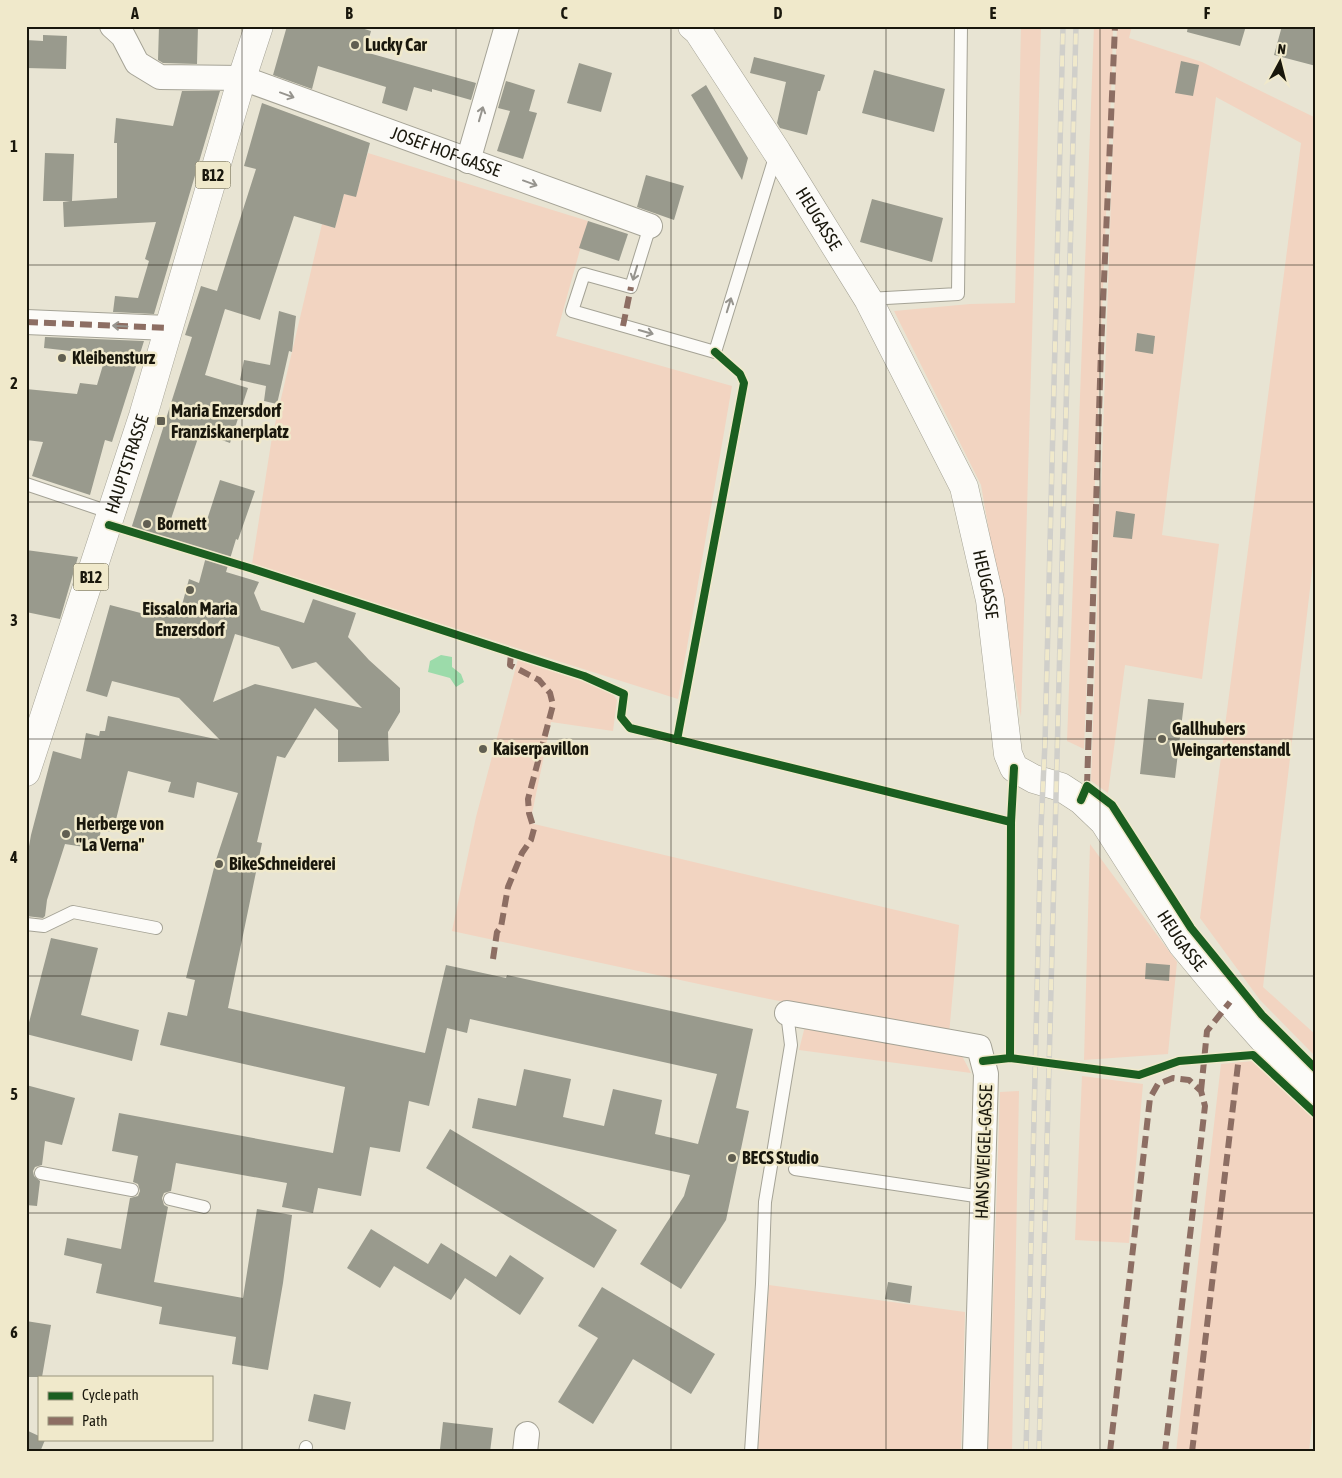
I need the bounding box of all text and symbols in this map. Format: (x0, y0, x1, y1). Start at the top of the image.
text: A (130, 4, 139, 22)
text: B (345, 4, 353, 22)
text: C (560, 4, 568, 22)
text: D (774, 4, 783, 22)
text: E (990, 4, 997, 22)
text: F (1204, 4, 1211, 22)
place label: Lucky Car (365, 34, 428, 55)
north arrow (1254, 38, 1304, 88)
marker: Lucky Car (349, 39, 361, 51)
text: N (1277, 41, 1287, 58)
one-way arrow (279, 91, 295, 100)
one-way arrow (477, 106, 487, 122)
street label: JOSEF HOF-GASSE (388, 122, 504, 181)
text: 1 (10, 137, 18, 155)
road number: B12 (196, 162, 230, 188)
one-way arrow (522, 179, 537, 188)
street label: HEUGASSE (792, 183, 846, 254)
one-way arrow (630, 264, 640, 280)
one-way arrow (725, 297, 735, 313)
one-way arrow (112, 321, 128, 330)
one-way arrow (638, 328, 654, 338)
place label: Kleibensturz (72, 347, 156, 368)
marker: Kleibensturz (56, 352, 68, 364)
text: 2 (10, 374, 18, 392)
place label: Maria Enzersdorf Franziskanerplatz (171, 400, 289, 442)
street label: HAUPTSTRASSE (101, 412, 153, 516)
marker: Maria Enzersdorf Franziskanerplatz (155, 415, 167, 427)
place label: Bornett (157, 513, 207, 534)
marker: Bornett (141, 518, 153, 530)
street label: HEUGASSE (969, 548, 1003, 620)
road number: B12 (74, 564, 108, 590)
marker: Eissalon Maria Enzersdorf (184, 584, 196, 596)
place label: Eissalon Maria Enzersdorf (142, 598, 238, 640)
text: 3 (10, 611, 18, 629)
place label: Gallhubers Weingartenstandl (1171, 718, 1291, 760)
marker: Gallhubers Weingartenstandl (1156, 733, 1168, 745)
place label: Kaiserpavillon (493, 738, 589, 759)
marker: Kaiserpavillon (477, 743, 489, 755)
place label: Herberge von "La Verna" (76, 813, 164, 855)
marker: Herberge von "La Verna" (60, 828, 72, 840)
text: 4 (9, 848, 18, 866)
place label: BikeSchneiderei (229, 853, 336, 874)
marker: BikeSchneiderei (213, 858, 225, 870)
street label: HEUGASSE (1153, 906, 1211, 975)
street label: HANS WEIGEL-GASSE (971, 1084, 996, 1219)
text: 5 (10, 1085, 18, 1103)
place label: BECS Studio (742, 1147, 819, 1168)
marker: BECS Studio (726, 1152, 738, 1164)
text: 6 (10, 1323, 18, 1341)
legend (38, 1376, 212, 1440)
text: Cycle path (82, 1386, 139, 1403)
text: Path (82, 1412, 108, 1429)

